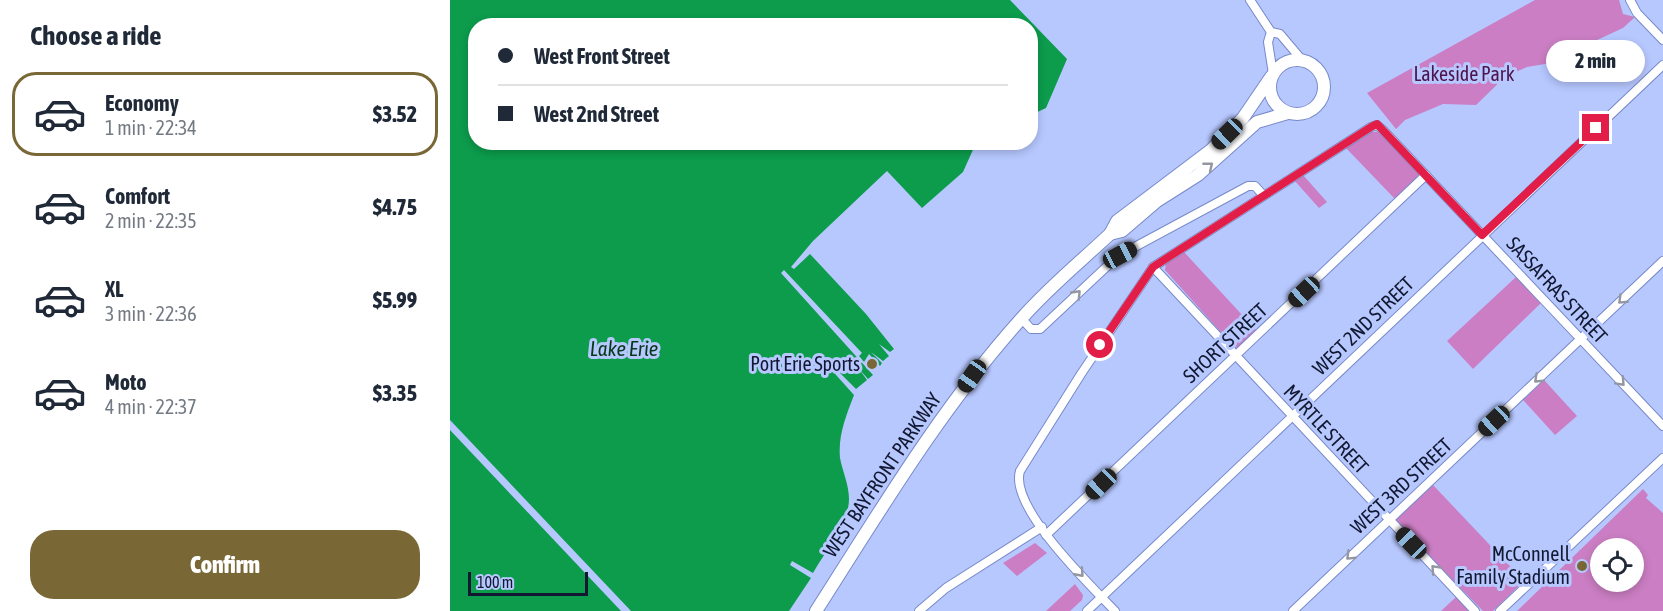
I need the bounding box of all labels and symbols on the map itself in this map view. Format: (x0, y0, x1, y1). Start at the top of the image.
callout: 2 min (1546, 41, 1646, 83)
park label: Lakeside Park (1414, 62, 1515, 85)
route end (1582, 114, 1609, 141)
car (1208, 115, 1246, 153)
one-way arrow (1202, 162, 1213, 173)
street label: SASSAFRAS STREET (1502, 232, 1613, 348)
car (1100, 239, 1140, 271)
street label: WEST 2ND STREET (1308, 272, 1418, 379)
car (1285, 273, 1323, 311)
one-way arrow (1070, 291, 1081, 302)
one-way arrow (1618, 293, 1628, 304)
street label: SHORT STREET (1178, 298, 1271, 387)
route start (1086, 331, 1113, 358)
water label: Lake Erie (590, 336, 658, 360)
place label: Port Erie Sports (750, 352, 860, 375)
car (954, 356, 990, 396)
marker: Port Erie Sports (865, 357, 879, 371)
one-way arrow (1534, 372, 1545, 383)
one-way arrow (1613, 375, 1624, 386)
street label: MYRTLE STREET (1279, 379, 1373, 478)
street label: WEST BAYFRONT PARKWAY (818, 388, 945, 561)
car (1475, 402, 1513, 440)
street label: WEST 3RD STREET (1346, 433, 1456, 538)
car (1082, 465, 1120, 503)
car (1392, 524, 1430, 562)
place label: McConnell Family Stadium (1456, 542, 1571, 588)
one-way arrow (1347, 549, 1358, 560)
marker: McConnell Family Stadium (1575, 559, 1589, 573)
one-way arrow (1431, 565, 1442, 575)
one-way arrow (1073, 566, 1084, 577)
scale bar (468, 569, 588, 596)

